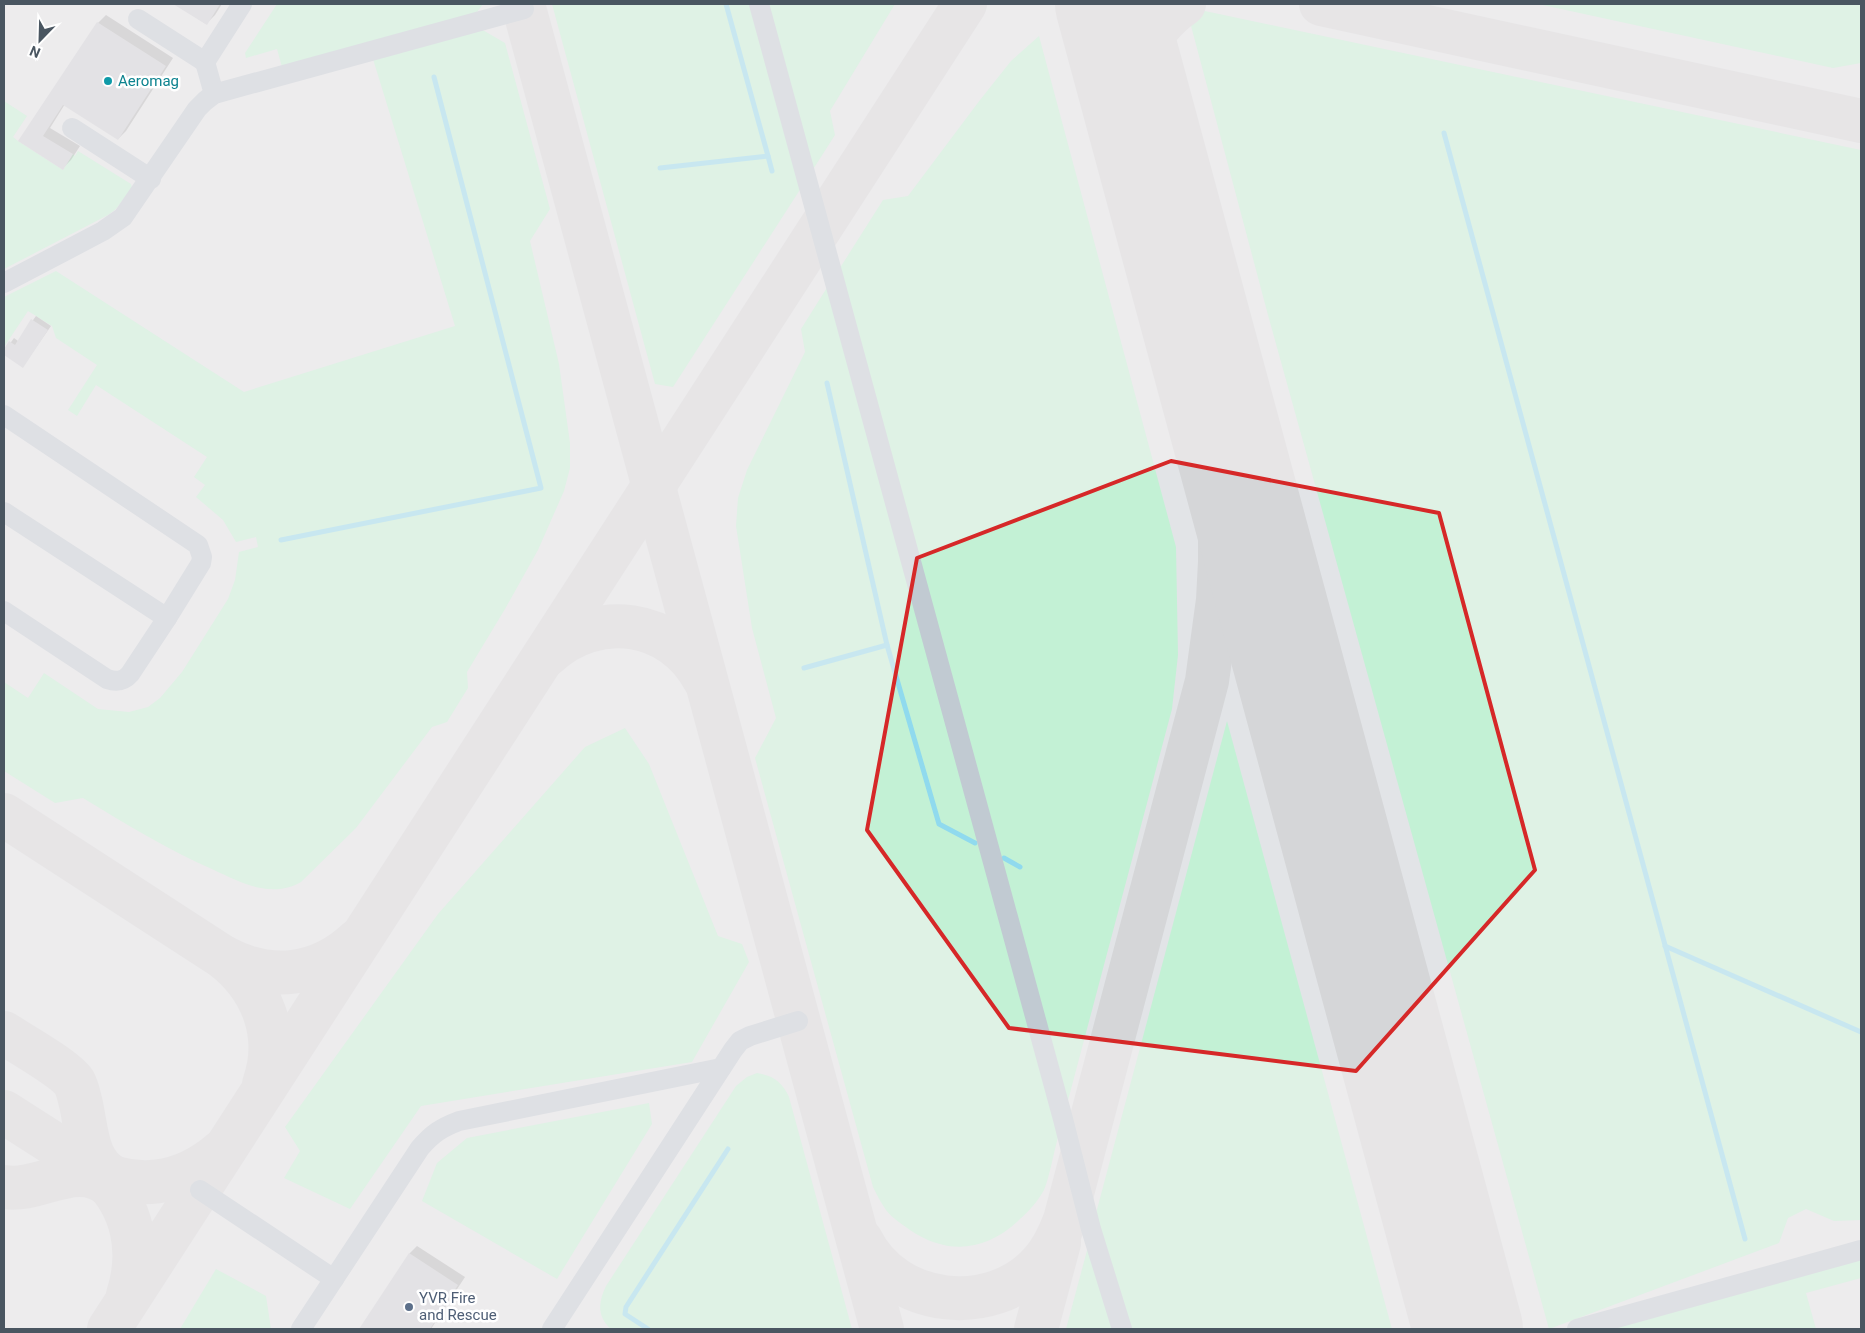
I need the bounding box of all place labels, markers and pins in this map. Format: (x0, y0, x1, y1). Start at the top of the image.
place label: Aeromag (118, 72, 179, 90)
marker: Aeromag (102, 75, 114, 87)
place label: YVR Fire and Rescue (419, 1289, 497, 1324)
marker: YVR Fire and Rescue (403, 1301, 415, 1313)

